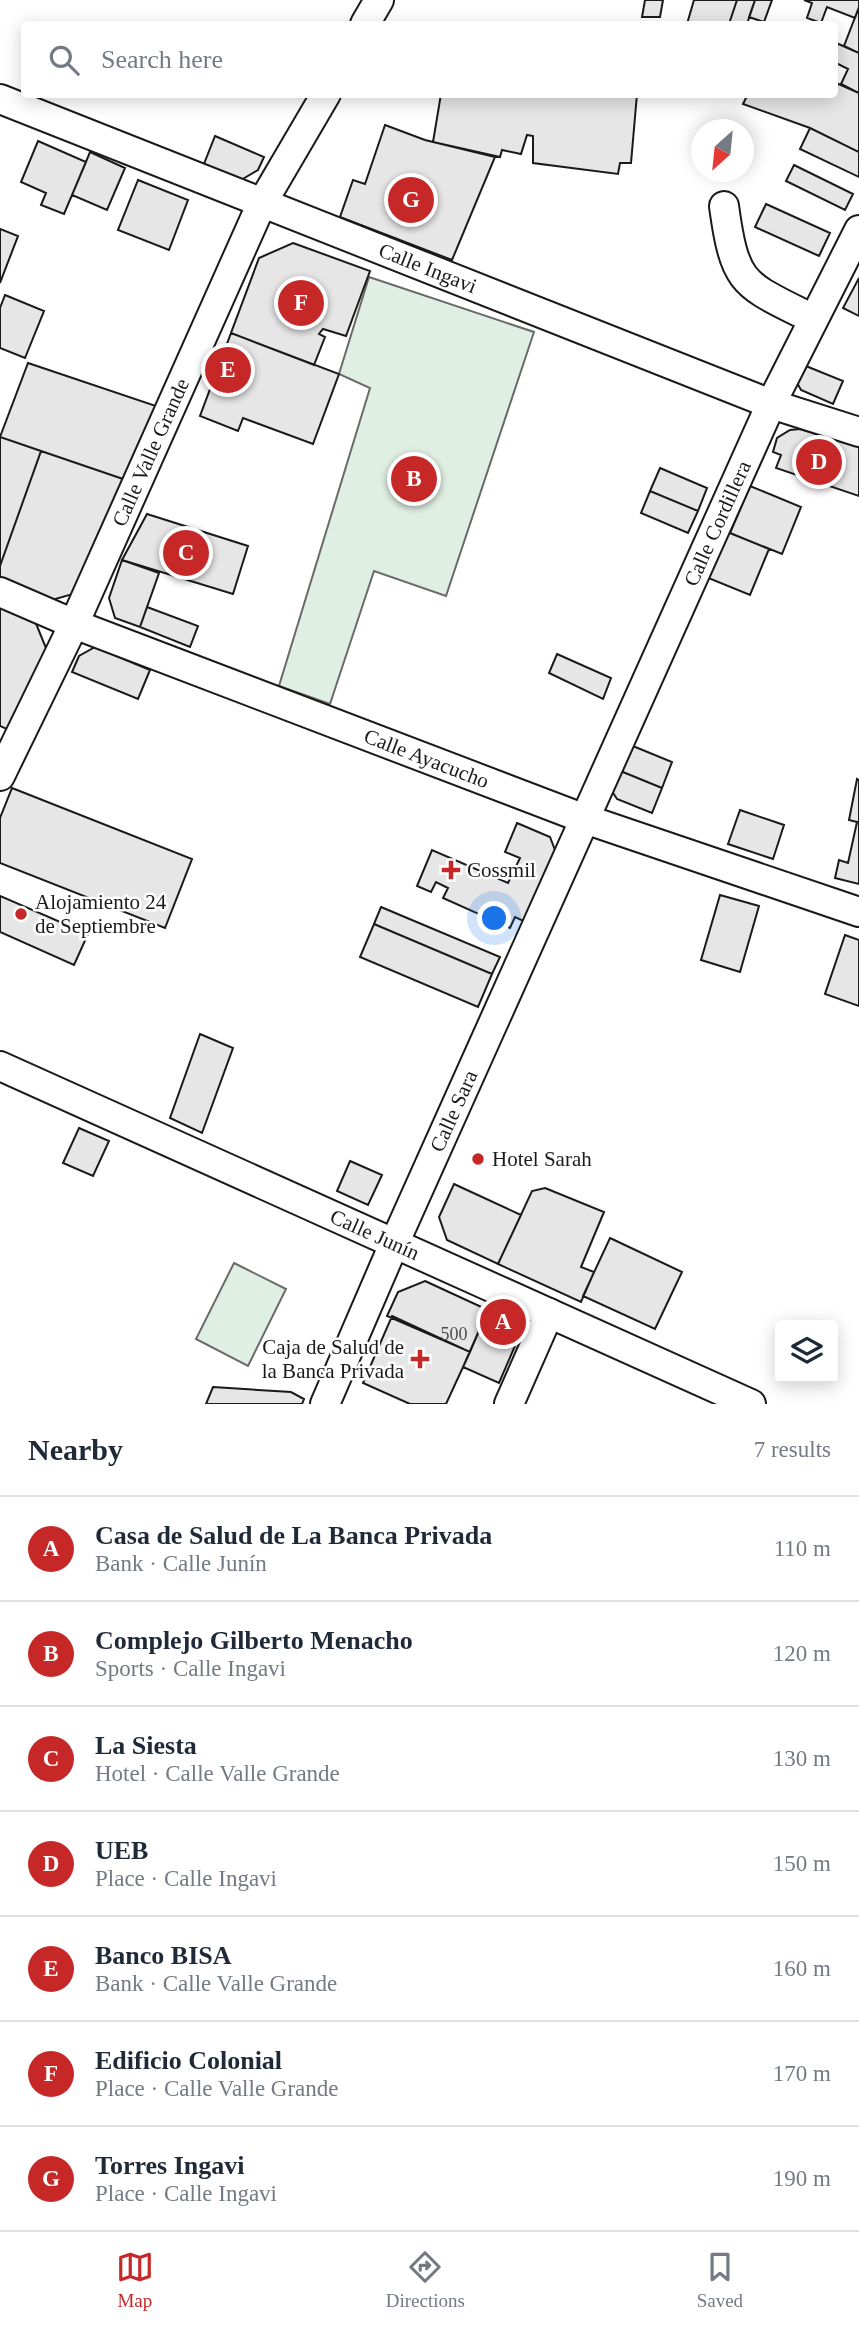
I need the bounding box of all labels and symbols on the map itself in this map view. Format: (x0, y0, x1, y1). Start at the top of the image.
north arrow (691, 119, 754, 182)
pin: G (388, 174, 434, 226)
street label: Calle Ingavi (375, 238, 480, 298)
pin: F (278, 277, 324, 329)
pin: E (205, 344, 251, 396)
street label: Calle Valle Grande (107, 375, 194, 530)
pin: D (796, 436, 842, 488)
pin: B (391, 453, 437, 505)
street label: Calle Cordillera (679, 456, 756, 590)
pin: C (163, 527, 209, 579)
street label: Calle Ayacucho (361, 724, 492, 793)
place label: Cossmil (467, 858, 536, 882)
marker: Cossmil (441, 860, 461, 880)
place label: Alojamiento 24 de Septiembre (35, 890, 167, 938)
your location (477, 901, 511, 935)
marker: Alojamiento 24 de Septiembre (13, 906, 29, 922)
street label: Calle Sara (425, 1066, 483, 1156)
place label: Hotel Sarah (492, 1147, 592, 1171)
marker: Hotel Sarah (470, 1151, 486, 1167)
street label: Calle Junín (326, 1204, 424, 1265)
pin: A (480, 1296, 526, 1348)
house number: 500 (441, 1324, 468, 1344)
place label: Caja de Salud de la Banca Privada (262, 1335, 405, 1383)
marker: Caja de Salud de la Banca Privada (410, 1349, 430, 1369)

